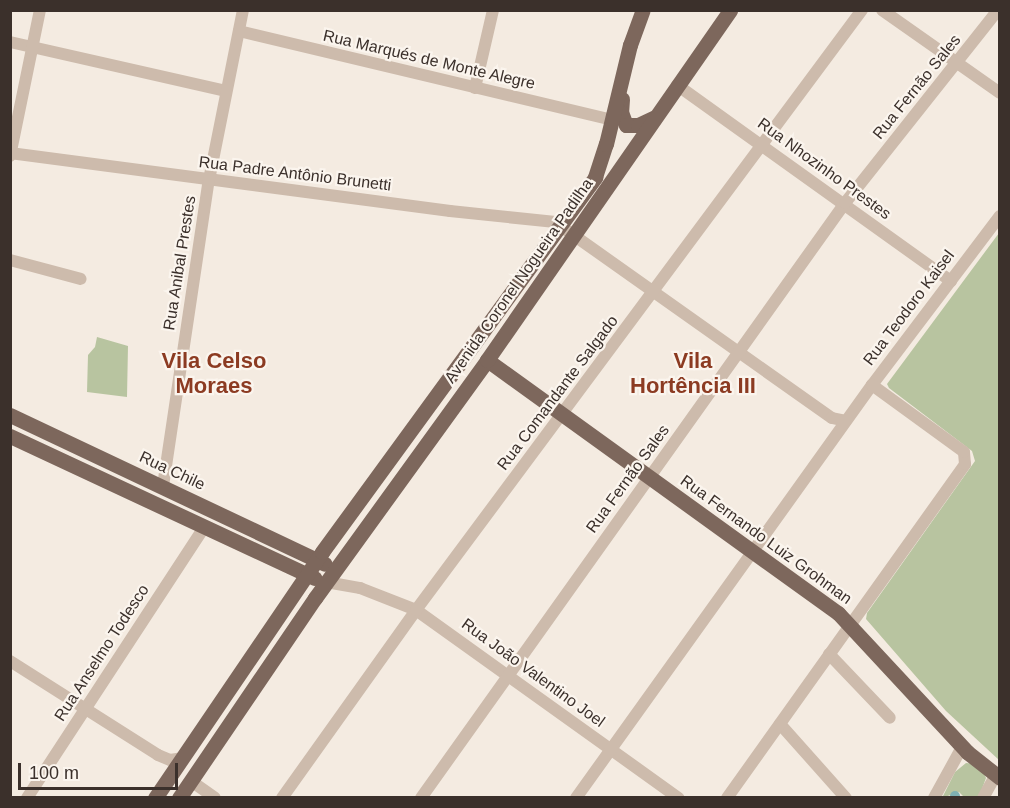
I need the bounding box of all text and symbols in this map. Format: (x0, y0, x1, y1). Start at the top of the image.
street label: Rua Marqués de Monte Alegre (321, 26, 537, 94)
street label: Rua Fernão Sales (869, 31, 965, 143)
street label: Rua Nhozinho Prestes (754, 114, 894, 224)
street label: Rua Padre Antônio Brunetti (197, 153, 393, 195)
street label: Avenida Coronel Nogueira Padilha (441, 175, 597, 387)
street label: Rua Anibal Prestes (160, 194, 200, 332)
street label: Rua Teodoro Kaisel (859, 246, 959, 370)
street label: Rua Comandante Salgado (494, 312, 622, 474)
district label: Vila Celso Moraes (162, 347, 266, 398)
district label: Vila Hortência III (630, 347, 756, 398)
street label: Rua Fernão Sales (582, 421, 674, 537)
street label: Rua Chile (136, 447, 208, 495)
street label: Rua Fernando Luiz Grohman (677, 471, 855, 609)
street label: Rua Anselmo Todesco (50, 581, 154, 725)
street label: Rua João Valentino Joel (458, 615, 608, 731)
scale bar (21, 751, 182, 789)
text: 100 m (29, 763, 79, 783)

